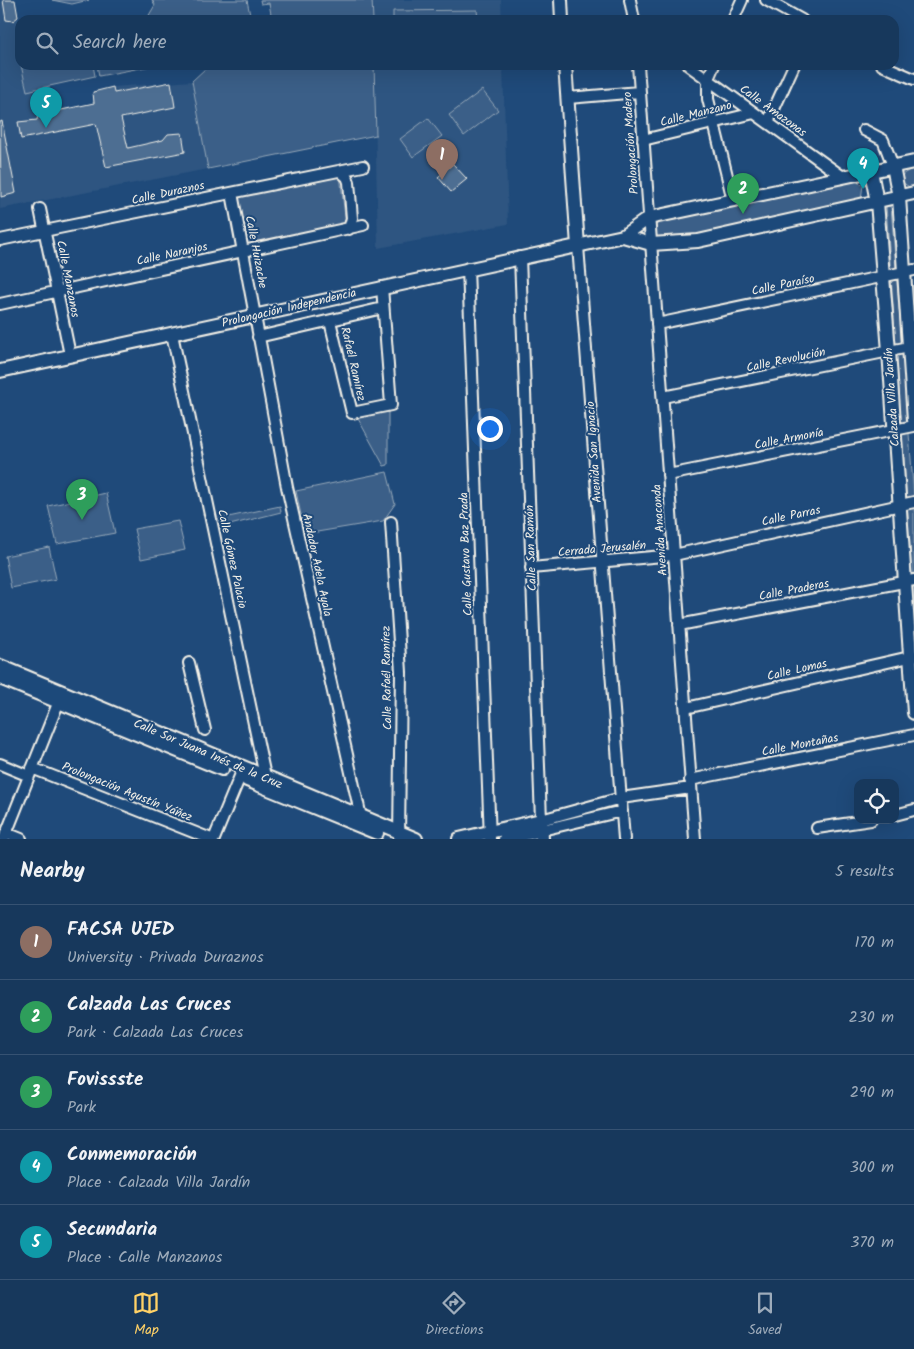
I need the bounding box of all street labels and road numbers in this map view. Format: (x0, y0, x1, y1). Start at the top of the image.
street label: Calle Amazonas (735, 80, 811, 142)
street label: Prolongación Madero (618, 91, 644, 195)
street label: Calle Manzano (658, 96, 734, 132)
street label: Calle Duraznos (130, 176, 206, 210)
street label: Calle Huizache (240, 214, 272, 291)
street label: Calle Naranjos (135, 237, 209, 271)
street label: Calle Manzanos (51, 239, 85, 319)
street label: Calle Paraíso (750, 269, 816, 301)
street label: Prolongación Independencia (220, 283, 358, 333)
street label: Rafaél Ramírez (335, 325, 371, 403)
street label: Calle Revolución (745, 342, 827, 378)
street label: Calzada Villa Jardín (879, 347, 905, 447)
street label: Avenida San Ignacio (581, 401, 607, 503)
street label: Calle Armonía (753, 423, 826, 455)
street label: Avenida Anaconda (647, 483, 673, 576)
street label: Calle Gustavo Baz Prada (454, 491, 478, 616)
street label: Calle Parras (760, 500, 822, 532)
street label: Calle San Ramón (520, 505, 542, 591)
street label: Calle Gómez Palacio (212, 508, 252, 610)
street label: Andador Adela Ayala (297, 512, 337, 619)
street label: Cerrada Jerusalén (557, 536, 647, 562)
street label: Calle Praderas (757, 574, 831, 606)
street label: Calle Rafaél Ramírez (377, 626, 397, 730)
street label: Calle Lomas (765, 654, 829, 686)
street label: Calle Sor Juana Inés de la Cruz (130, 714, 286, 794)
street label: Calle Montañas (760, 728, 840, 762)
street label: Prolongación Agustín Yáñez (59, 757, 195, 827)

